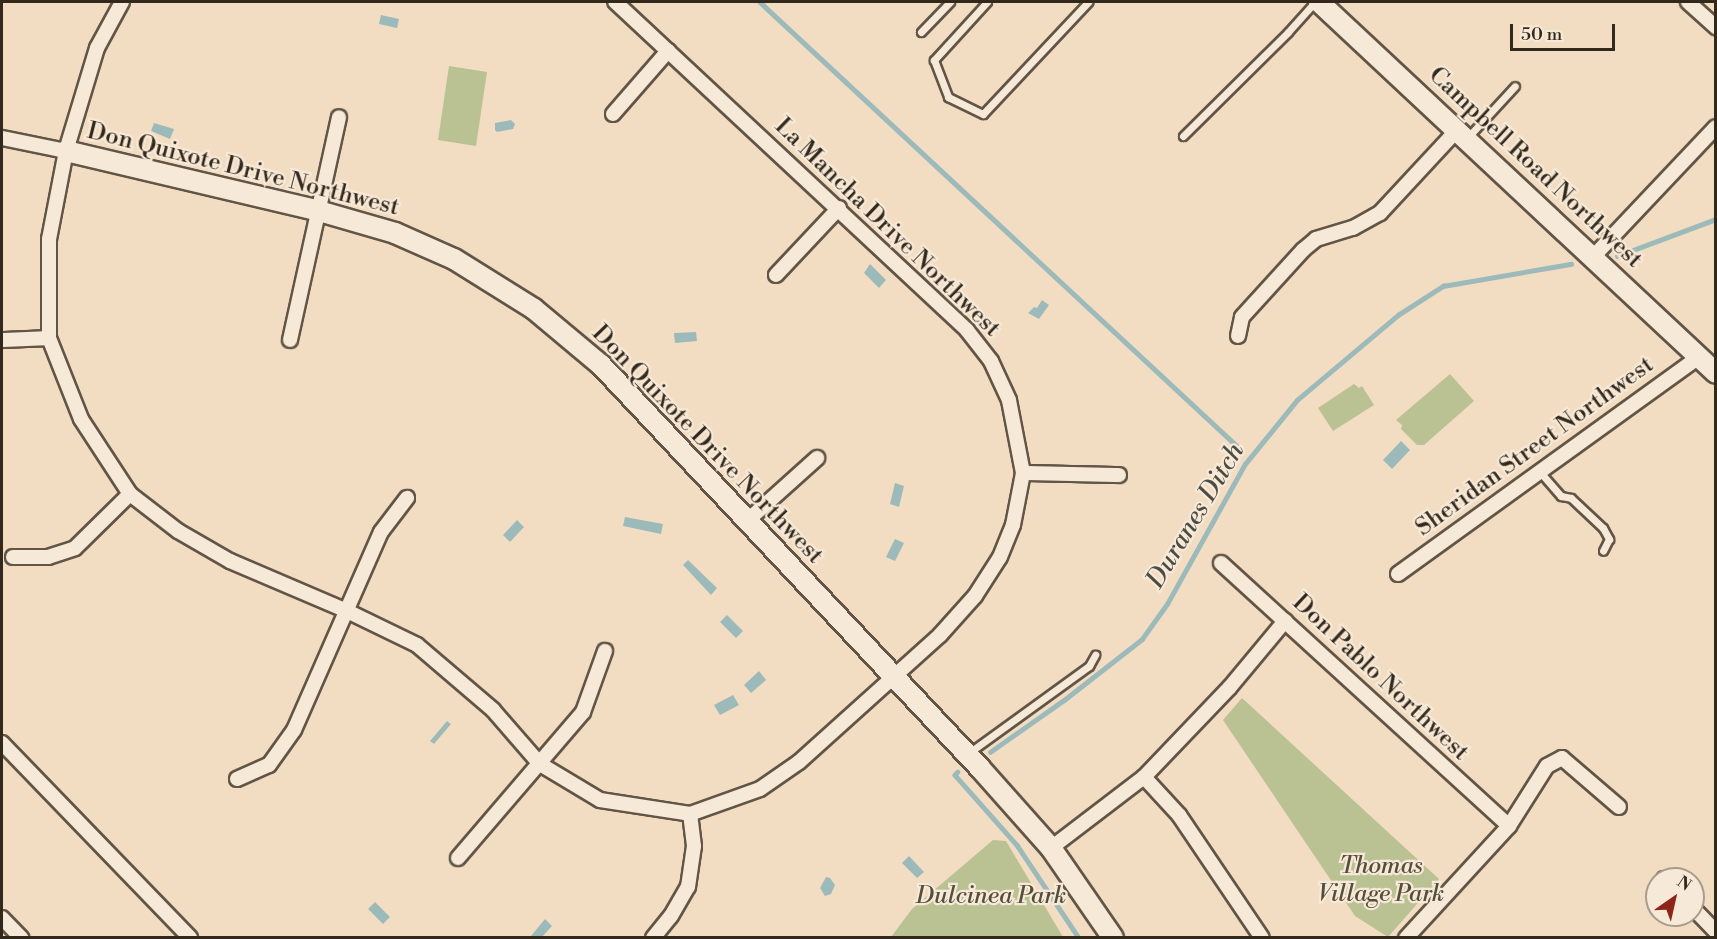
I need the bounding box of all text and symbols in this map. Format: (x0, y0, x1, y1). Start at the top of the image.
scale bar (1513, 12, 1618, 50)
text: 50 m (1521, 23, 1562, 46)
street label: Campbell Road Northwest (1422, 61, 1648, 275)
street label: La Mancha Drive Northwest (768, 112, 1006, 344)
street label: Don Quixote Drive Northwest (84, 117, 402, 223)
street label: Don Quixote Drive Northwest (585, 320, 829, 570)
street label: Sheridan Street Northwest (1410, 351, 1660, 543)
water label: Duranes Ditch (1140, 438, 1252, 594)
street label: Don Pablo Northwest (1286, 589, 1474, 767)
park label: Thomas Village Park (1318, 853, 1444, 909)
north arrow (1645, 867, 1705, 927)
text: N (1673, 872, 1695, 896)
park label: Dulcinea Park (916, 883, 1066, 911)

